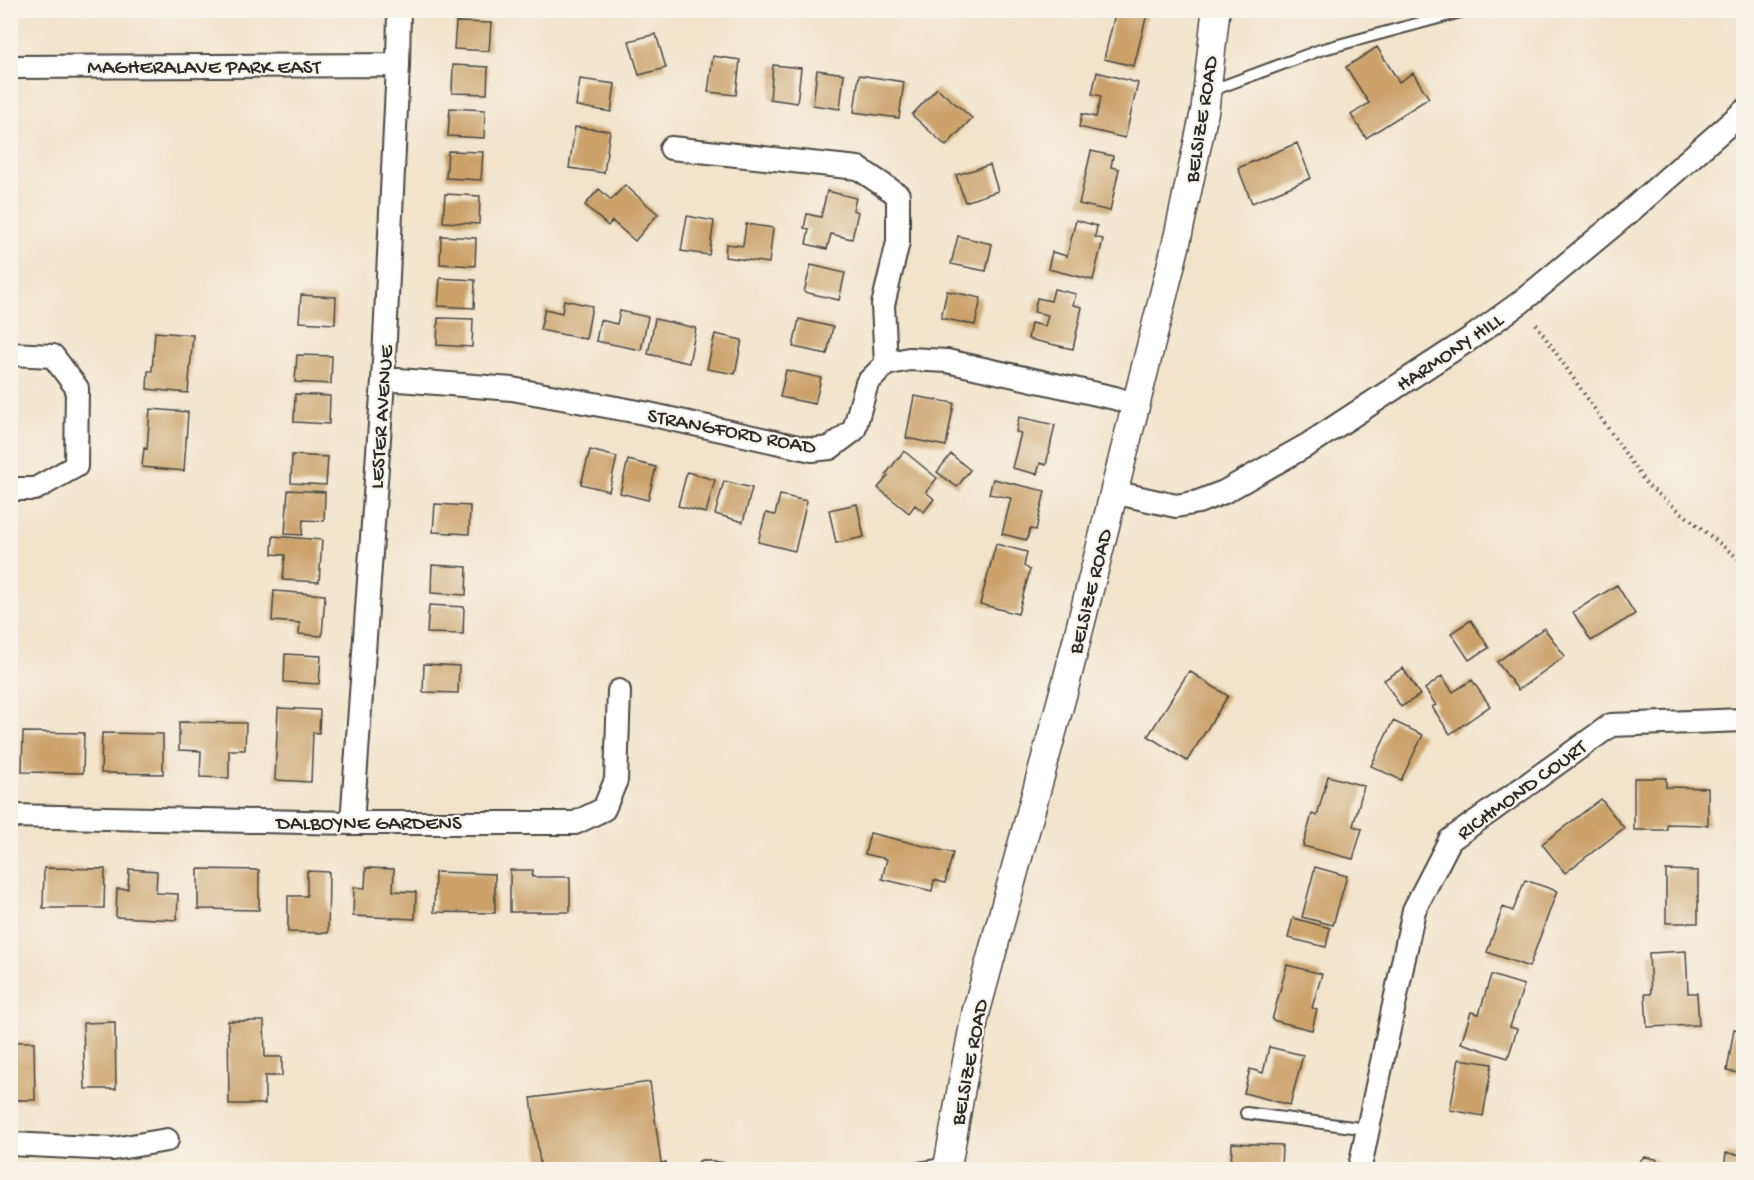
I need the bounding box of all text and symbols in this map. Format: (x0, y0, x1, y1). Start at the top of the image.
street label: BELSIZE ROAD (1181, 54, 1226, 186)
street label: MAGHERALAVE PARK EAST (87, 57, 322, 82)
street label: HARMONY HILL (1393, 308, 1510, 399)
street label: LESTER AVENUE (366, 344, 401, 490)
street label: STRANGFORD ROAD (645, 405, 818, 462)
street label: BELSIZE ROAD (1065, 527, 1120, 658)
street label: RICHMOND COURT (1453, 736, 1594, 847)
street label: DALBOYNE GARDENS (274, 813, 462, 838)
street label: BELSIZE ROAD (947, 997, 996, 1129)

